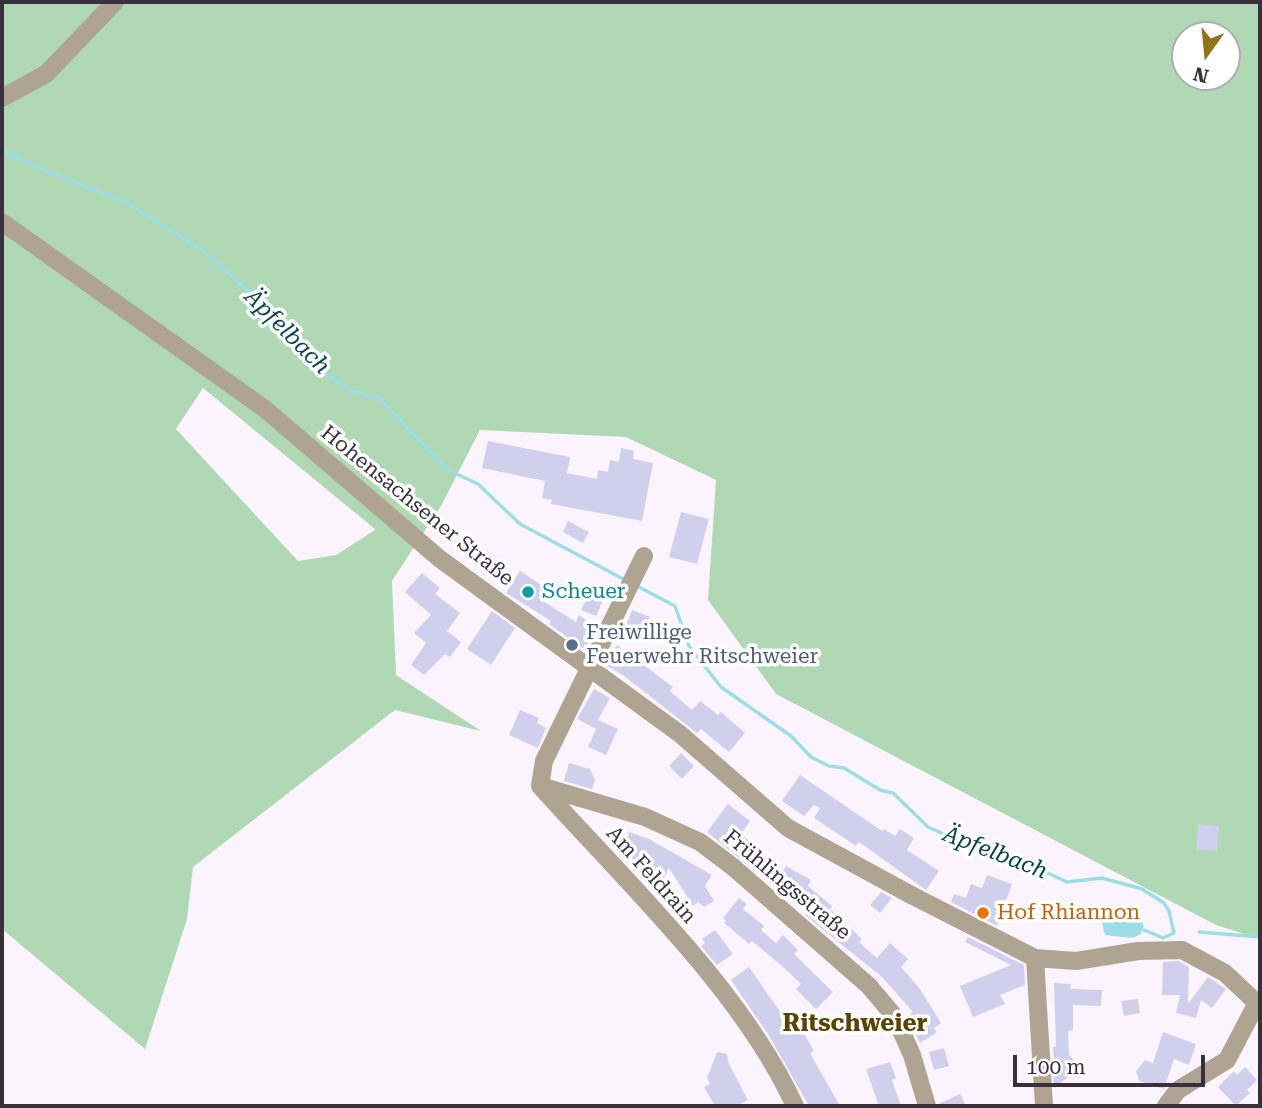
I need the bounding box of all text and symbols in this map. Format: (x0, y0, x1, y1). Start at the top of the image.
north arrow (1171, 21, 1241, 91)
text: N (1191, 62, 1211, 88)
water label: Äpfelbach (239, 284, 335, 380)
street label: Hohensachsener Straße (315, 420, 519, 592)
place label: Scheuer (542, 579, 625, 605)
marker: Scheuer (520, 584, 536, 600)
place label: Freiwillige Feuerwehr Ritschweier (586, 620, 818, 670)
marker: Freiwillige Feuerwehr Ritschweier (564, 637, 580, 653)
water label: Äpfelbach (939, 820, 1051, 886)
street label: Am Feldrain (601, 821, 701, 929)
street label: Frühlingsstraße (718, 825, 856, 945)
place label: Hof Rhiannon (997, 900, 1140, 926)
marker: Hof Rhiannon (975, 905, 991, 921)
district label: Ritschweier (783, 1010, 927, 1038)
scale bar (1017, 1042, 1210, 1086)
text: 100 m (1026, 1055, 1086, 1079)

